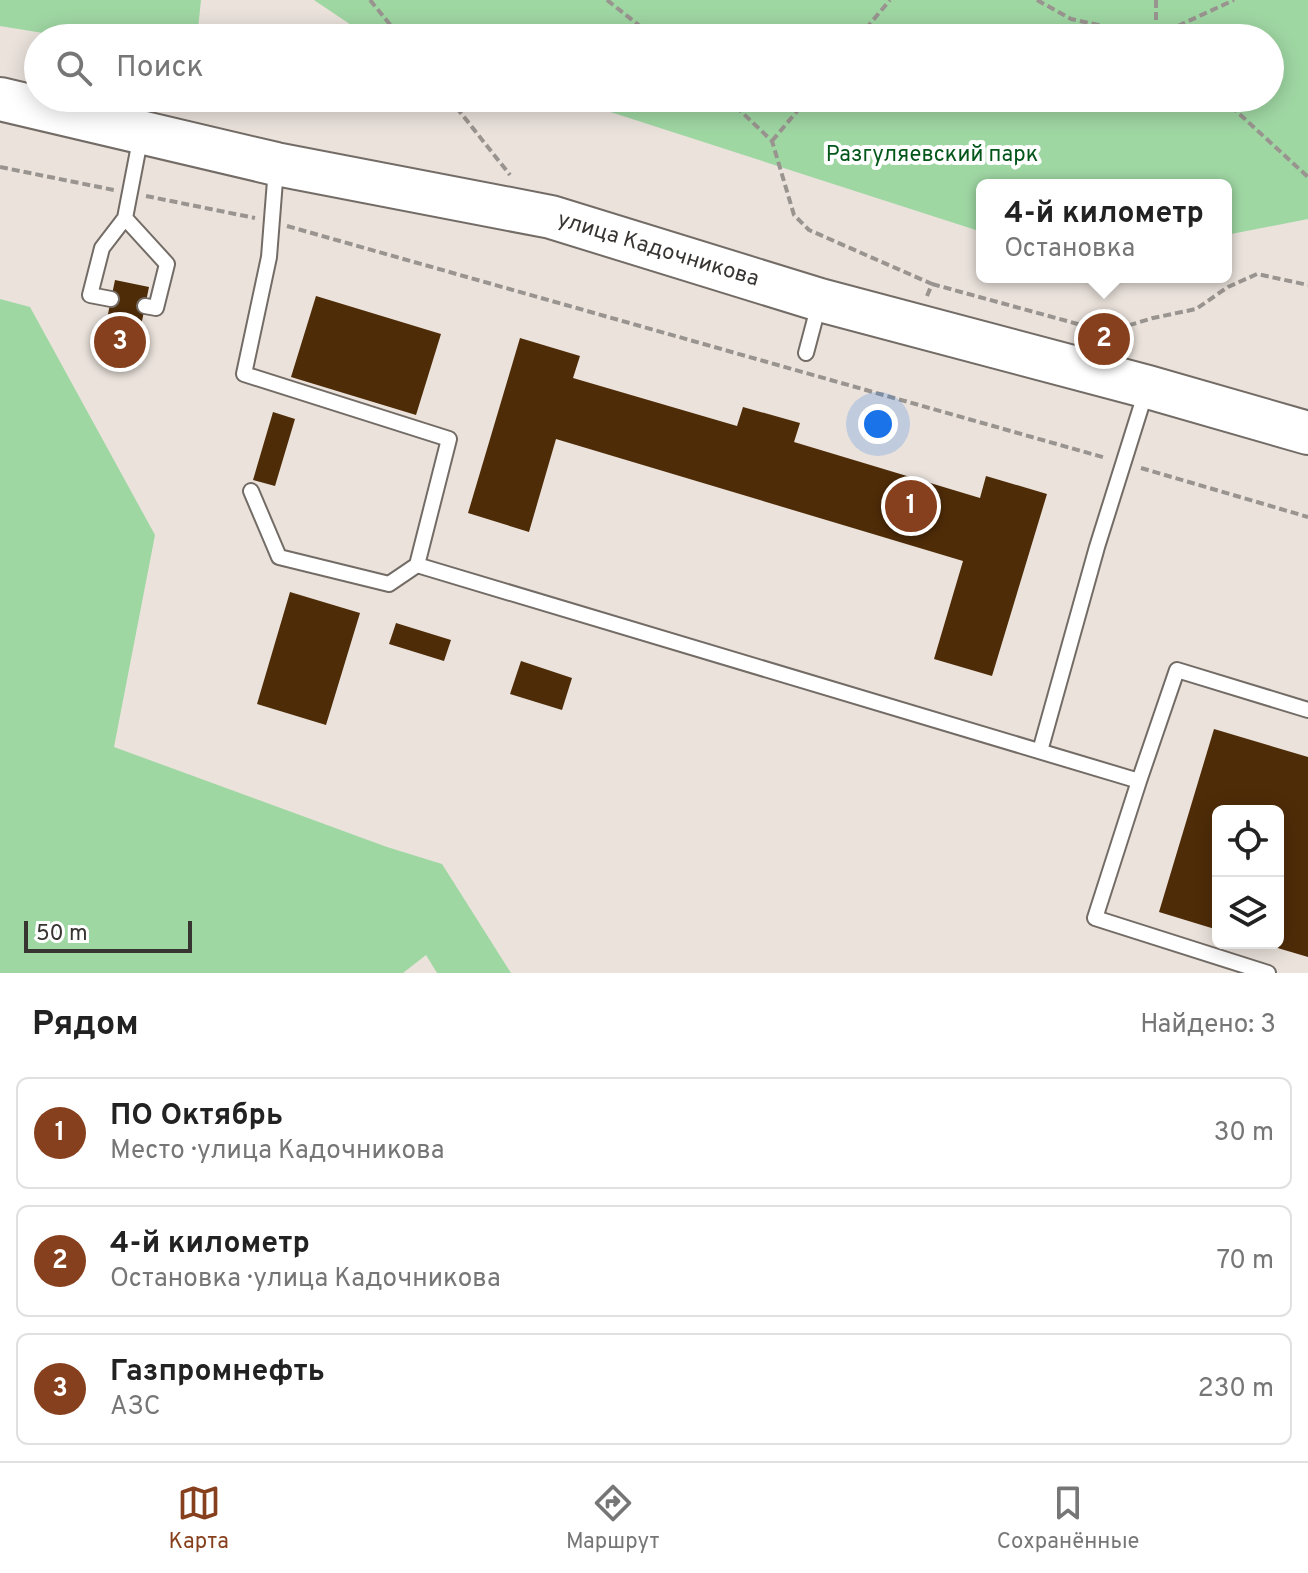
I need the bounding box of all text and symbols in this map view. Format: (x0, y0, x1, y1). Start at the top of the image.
search box (24, 24, 1284, 112)
icon: search (52, 46, 96, 90)
text: Поиск (116, 50, 204, 87)
park label: Разгуляевский парк (826, 142, 1038, 169)
popup (976, 179, 1232, 283)
text: 4-й километр (1004, 196, 1204, 233)
street label: улица Кадочникова (554, 206, 762, 294)
text: Остановка (1004, 233, 1135, 266)
pin: 2 (1078, 309, 1130, 369)
pin: 3 (94, 312, 146, 372)
your location (858, 404, 898, 444)
pin: 1 (885, 476, 937, 536)
map controls (1212, 805, 1284, 949)
button: locate (1212, 805, 1284, 877)
button: layers (1212, 877, 1284, 949)
scale bar (24, 917, 192, 953)
text: 50 m (36, 921, 88, 948)
text: Рядом (32, 1004, 139, 1047)
text: Найдено: 3 (1140, 1009, 1276, 1042)
text: ПО Октябрь (110, 1098, 283, 1135)
text: 1 (55, 1117, 65, 1150)
text: 30 m (1214, 1117, 1274, 1150)
text: Место · улица Кадочникова (110, 1135, 445, 1168)
text: 4-й километр (110, 1226, 310, 1263)
text: 2 (52, 1245, 68, 1278)
text: 70 m (1216, 1245, 1274, 1278)
text: Остановка · улица Кадочникова (110, 1263, 501, 1296)
text: Газпромнефть (110, 1354, 325, 1391)
text: 3 (52, 1373, 68, 1406)
text: 230 m (1198, 1373, 1274, 1406)
text: АЗС (110, 1391, 161, 1424)
tab: Карта (169, 1481, 229, 1556)
tab: Маршрут (566, 1481, 660, 1556)
tab: Сохранённые (997, 1481, 1139, 1556)

